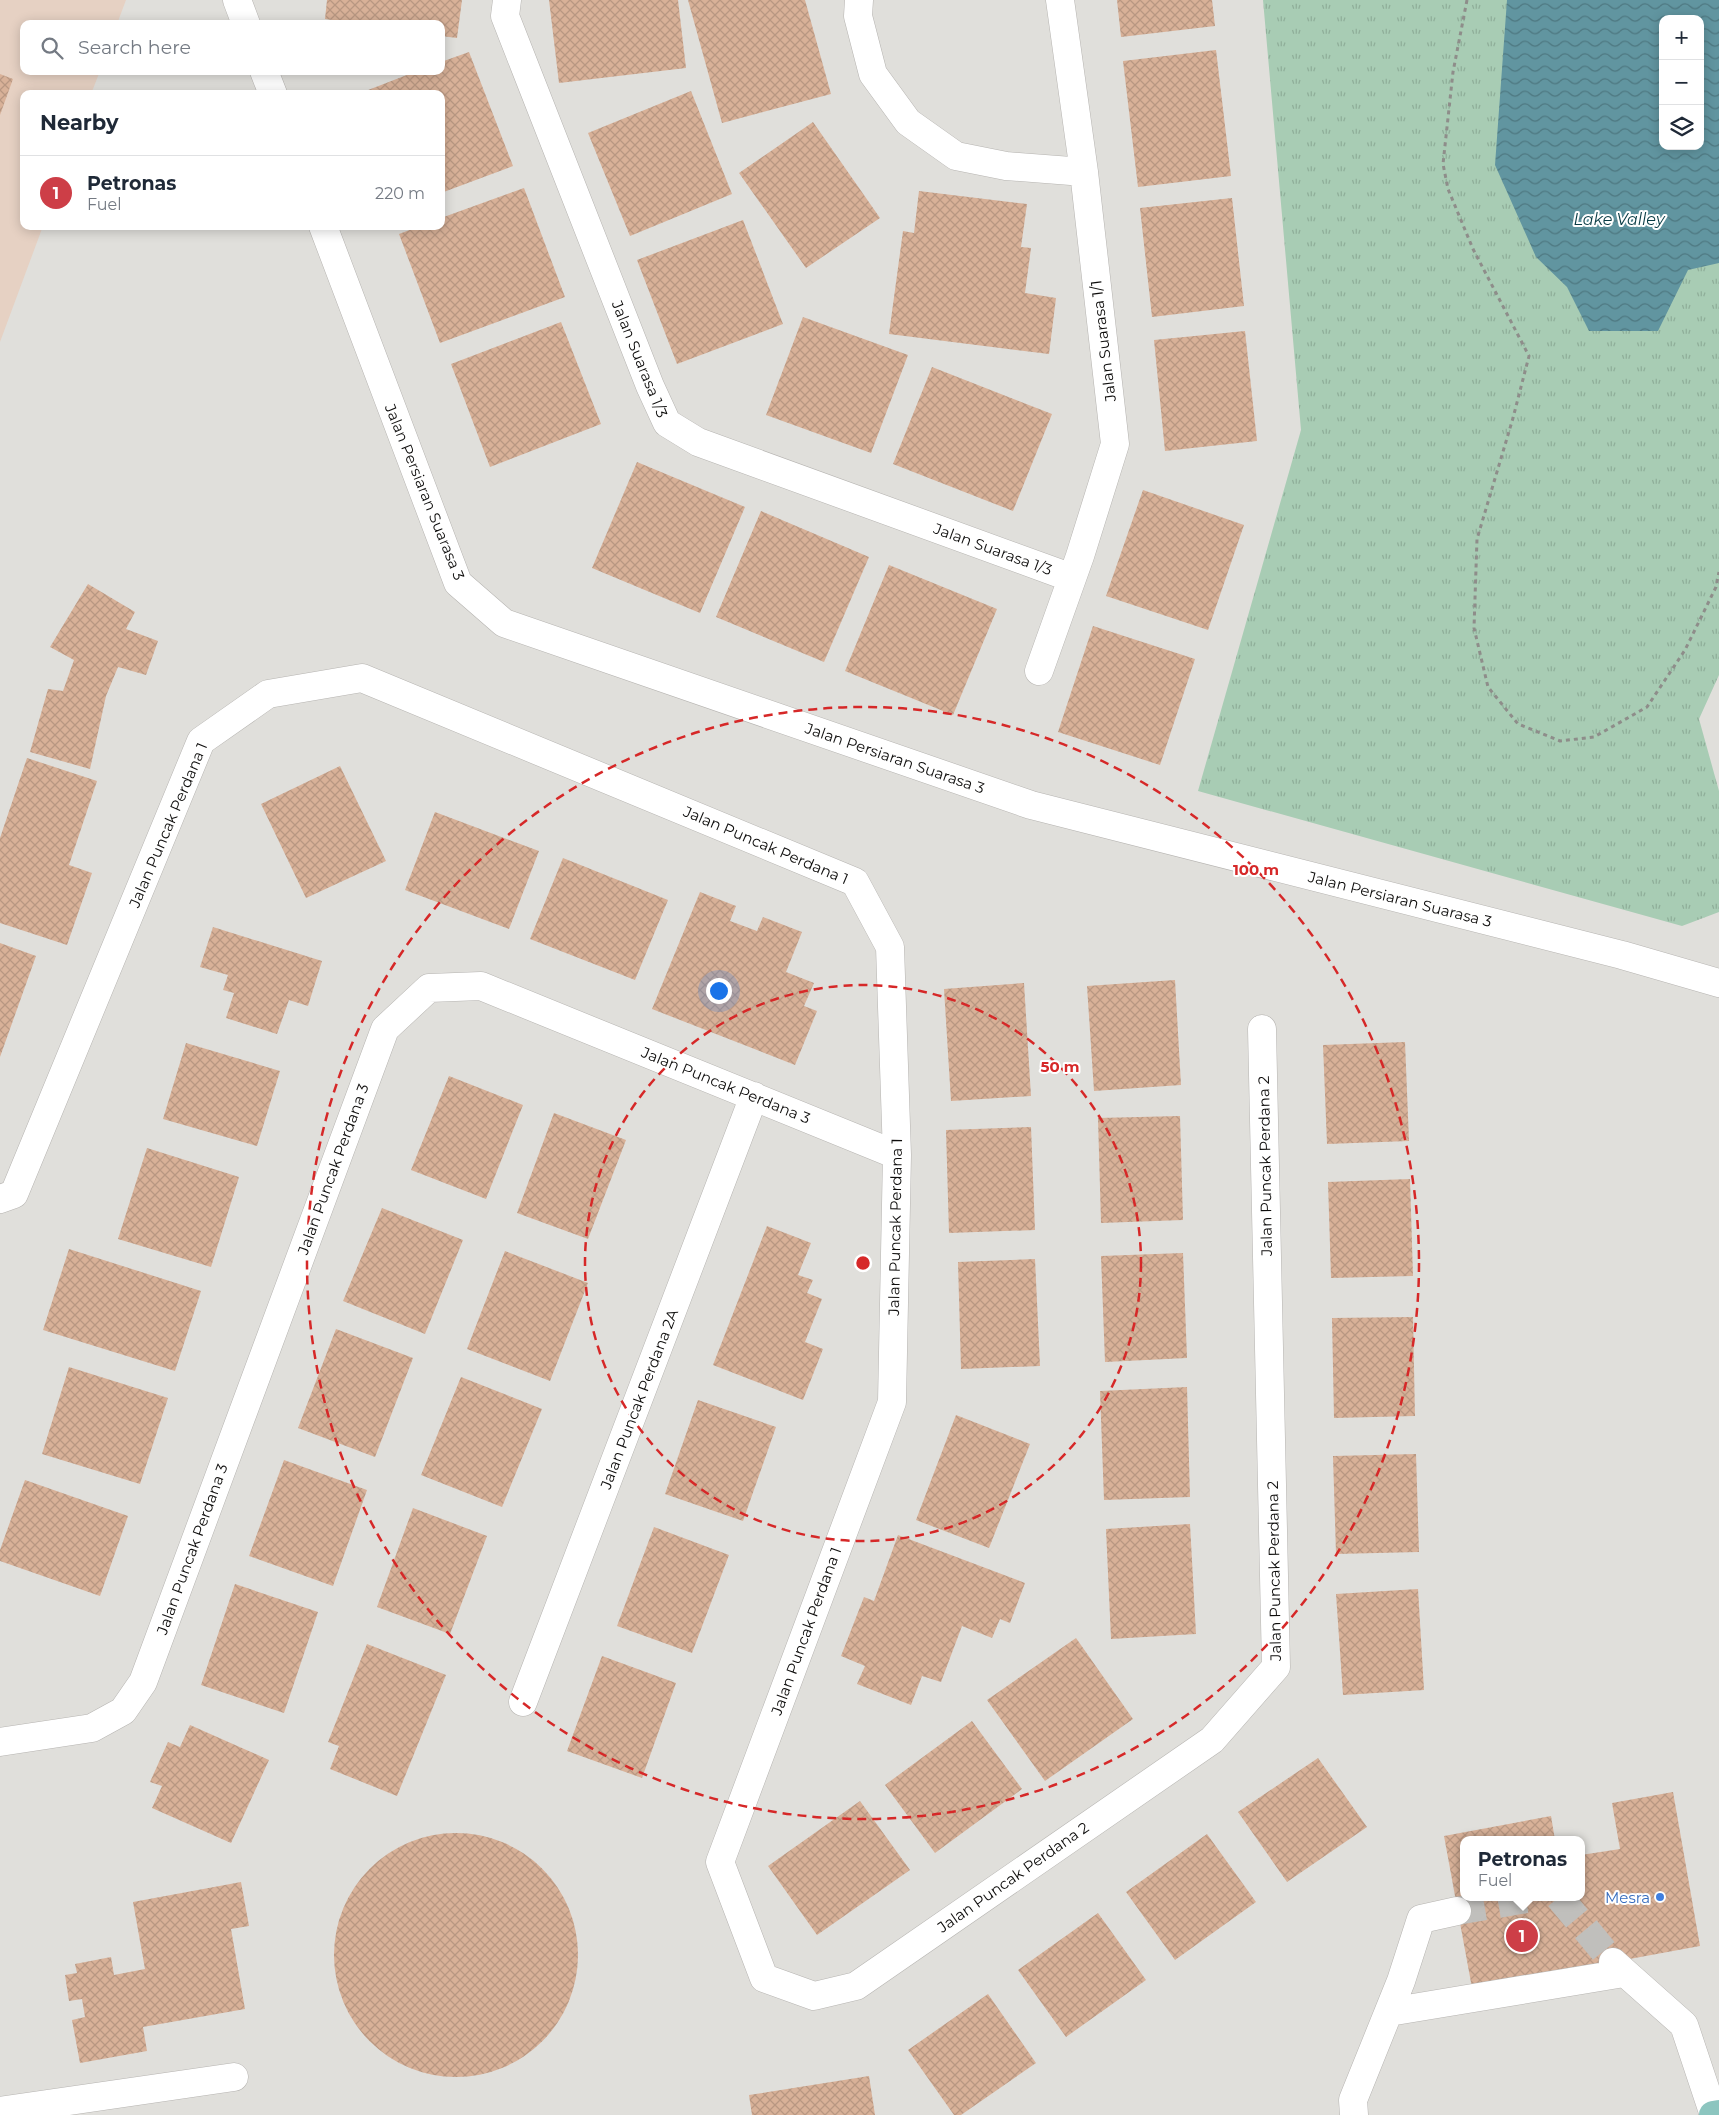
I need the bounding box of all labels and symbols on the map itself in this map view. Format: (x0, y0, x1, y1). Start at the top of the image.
water label: Lake Valley (1573, 210, 1666, 229)
street label: Jalan Suarasa 1/1 (1086, 279, 1120, 404)
street label: Jalan Suarasa 1/3 (607, 297, 672, 420)
street label: Jalan Persiaran Suarasa 3 (381, 400, 469, 583)
street label: Jalan Suarasa 1/3 (930, 518, 1055, 579)
street label: Jalan Persiaran Suarasa 3 (802, 718, 987, 798)
street label: Jalan Puncak Perdana 1 (124, 740, 211, 911)
street label: Jalan Puncak Perdana 1 (680, 801, 851, 888)
text: 100 m (1233, 860, 1279, 879)
street label: Jalan Persiaran Suarasa 3 (1305, 867, 1494, 931)
your location (706, 978, 732, 1004)
street label: Jalan Puncak Perdana 3 (638, 1042, 813, 1128)
text: 50 m (1040, 1057, 1080, 1076)
street label: Jalan Puncak Perdana 2 (1254, 1076, 1276, 1257)
street label: Jalan Puncak Perdana 3 (293, 1081, 373, 1258)
street label: Jalan Puncak Perdana 1 (884, 1138, 906, 1317)
centre of rings (854, 1254, 872, 1272)
street label: Jalan Puncak Perdana 2A (596, 1306, 682, 1493)
street label: Jalan Puncak Perdana 3 (152, 1461, 232, 1638)
street label: Jalan Puncak Perdana 2 (1263, 1481, 1285, 1662)
street label: Jalan Puncak Perdana 1 (766, 1544, 845, 1719)
street label: Jalan Puncak Perdana 2 (933, 1817, 1092, 1937)
place label: Mesra (1605, 1888, 1650, 1907)
marker: Mesra (1654, 1891, 1666, 1903)
pin: 1 (1506, 1917, 1538, 1955)

